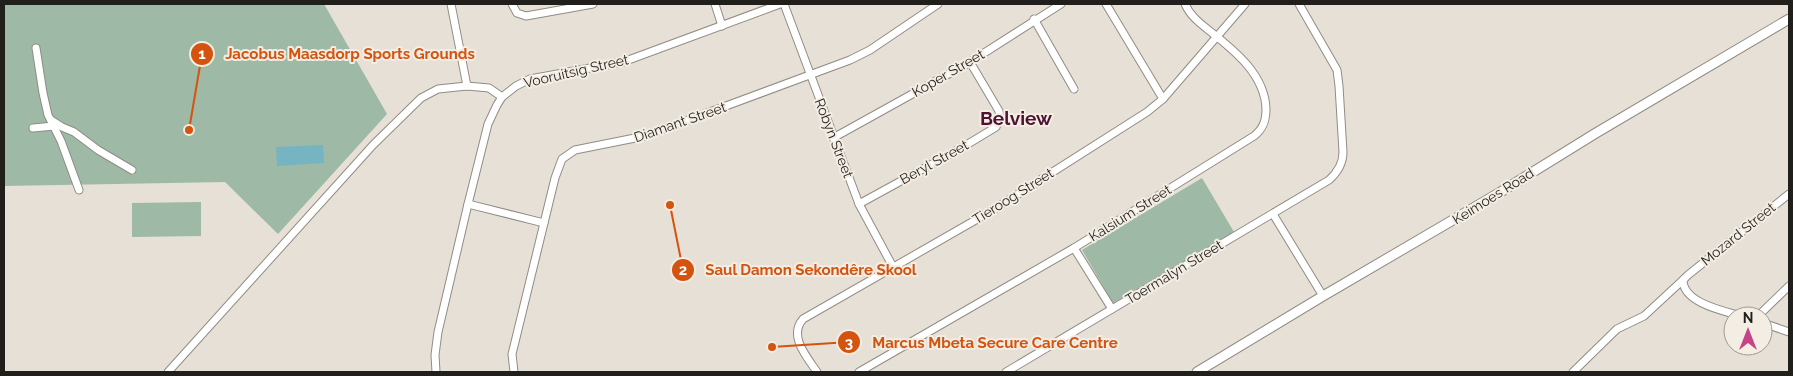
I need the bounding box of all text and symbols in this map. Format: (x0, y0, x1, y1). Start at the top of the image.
callout: Jacobus Maasdorp Sports Grounds (190, 39, 485, 69)
text: 1 (198, 45, 206, 63)
text: Jacobus Maasdorp Sports Grounds (225, 45, 475, 63)
street label: Koper Street (909, 46, 987, 100)
street label: Vooruitsig Street (522, 51, 630, 91)
street label: Robyn Street (812, 96, 857, 180)
street label: Diamant Street (632, 99, 728, 145)
district label: Belview (980, 107, 1052, 129)
street label: Beryl Street (897, 136, 971, 187)
street label: Tieroog Street (970, 165, 1057, 227)
street label: Keimoes Road (1449, 165, 1537, 227)
street label: Kalsium Street (1086, 181, 1174, 245)
street label: Mozard Street (1698, 199, 1778, 269)
street label: Toermalyn Street (1122, 236, 1226, 307)
callout: Saul Damon Sekondêre Skool (670, 255, 927, 285)
text: 2 (679, 261, 687, 279)
text: Saul Damon Sekondêre Skool (705, 261, 917, 279)
north arrow (1723, 306, 1773, 356)
text: N (1743, 310, 1753, 326)
callout: Marcus Mbeta Secure Care Centre (837, 327, 1127, 357)
text: 3 (845, 334, 853, 352)
text: Marcus Mbeta Secure Care Centre (872, 334, 1118, 352)

